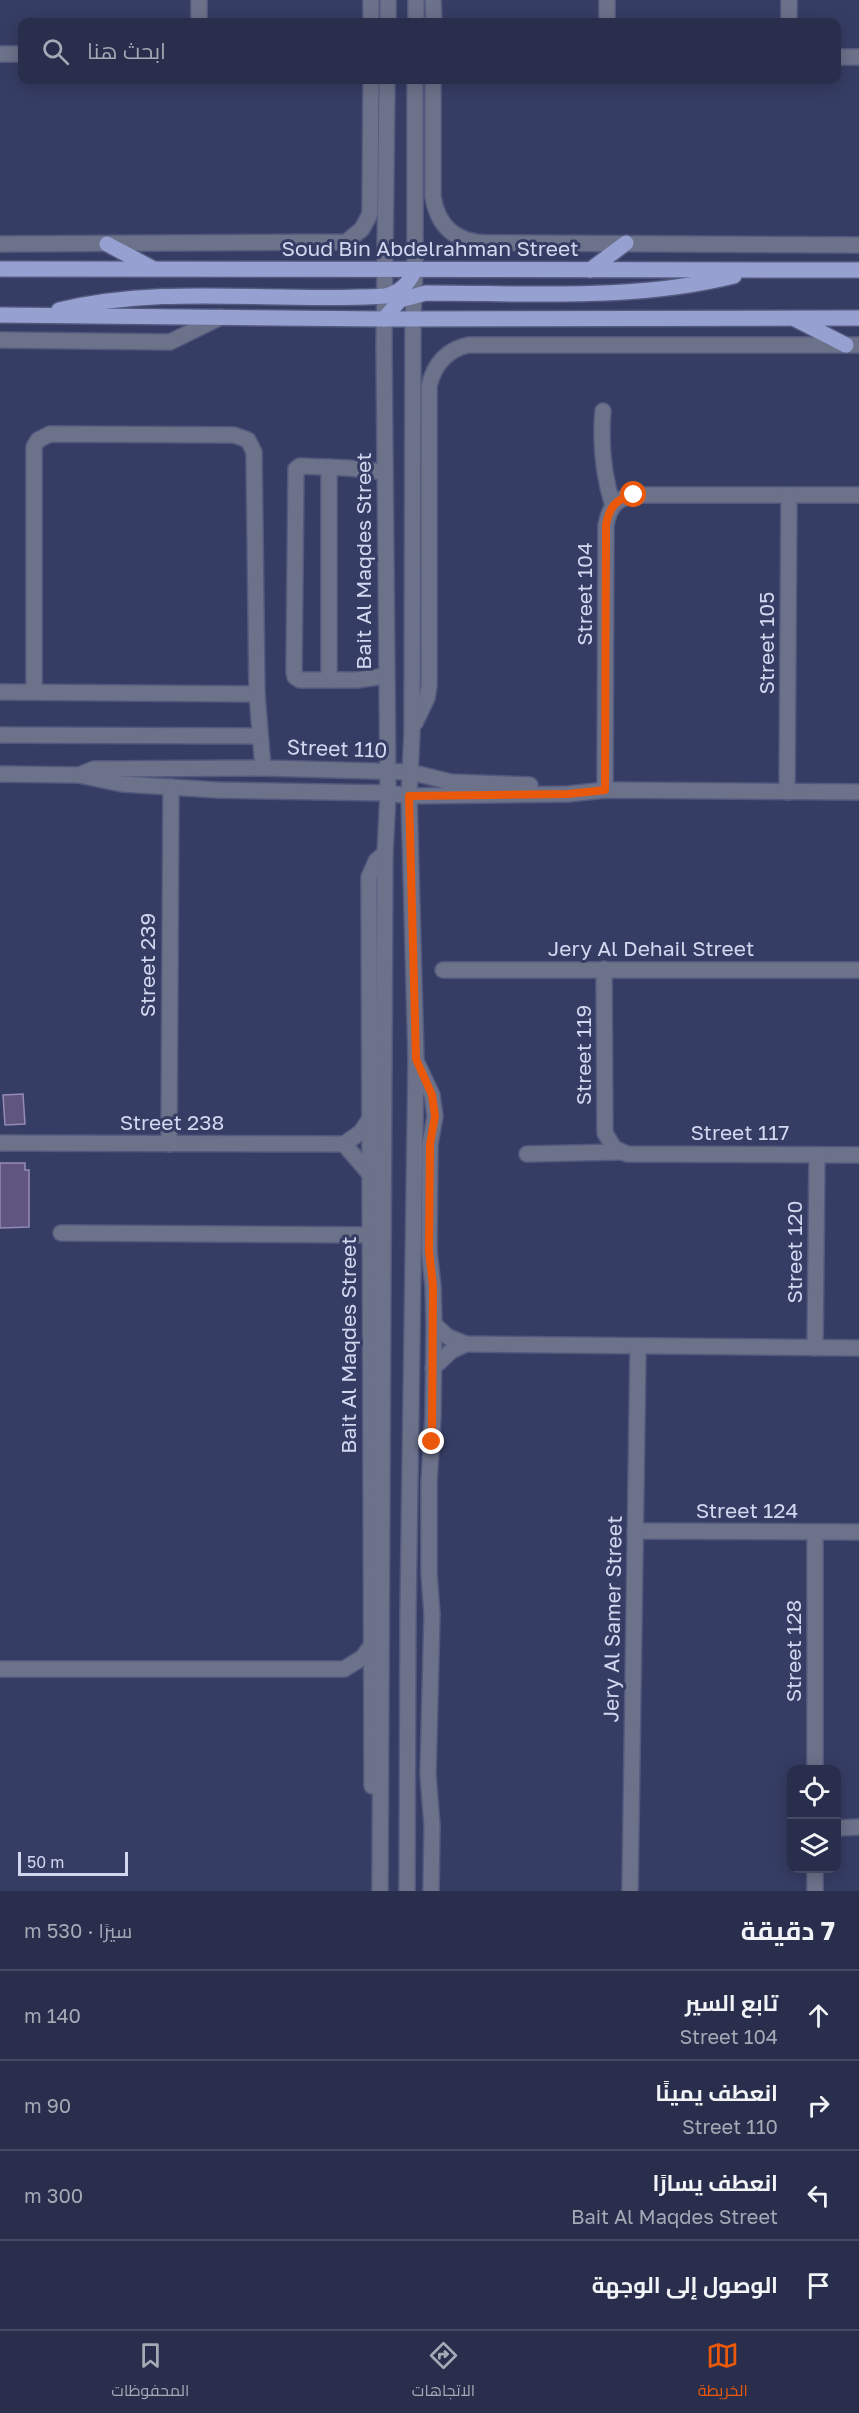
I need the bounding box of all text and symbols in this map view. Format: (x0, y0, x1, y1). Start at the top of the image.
search box (18, 18, 841, 84)
icon: search (39, 35, 72, 68)
text: ابحث هنا (87, 37, 166, 64)
street label: Soud Bin Abdelrahman Street (281, 235, 579, 261)
street label: Bait Al Maqdes Street (350, 452, 376, 670)
route start (620, 481, 646, 507)
street label: Street 104 (571, 542, 597, 646)
street label: Street 105 (753, 592, 779, 694)
street label: Street 110 (286, 733, 388, 763)
street label: Street 239 (134, 913, 160, 1017)
street label: Jery Al Dehail Street (548, 935, 754, 961)
street label: Street 119 (570, 1005, 596, 1105)
street label: Street 238 (120, 1109, 224, 1135)
street label: Street 117 (691, 1119, 789, 1145)
street label: Street 120 (781, 1201, 807, 1303)
street label: Bait Al Maqdes Street (335, 1236, 361, 1454)
route end (418, 1428, 444, 1454)
street label: Street 124 (696, 1497, 798, 1523)
street label: Jery Al Samer Street (597, 1515, 627, 1723)
street label: Street 128 (780, 1600, 806, 1702)
map controls (787, 1765, 841, 1873)
button: locate (787, 1765, 841, 1819)
button: layers (787, 1819, 841, 1873)
scale bar (18, 1849, 128, 1876)
text: 50 m (27, 1852, 64, 1872)
text: 7 دقيقة (741, 1915, 835, 1946)
text: سيرًا · 530 m (24, 1918, 132, 1942)
text: تابع السير (685, 1989, 778, 2016)
icon: ahead (802, 1999, 835, 2032)
text: 140 m (24, 2003, 81, 2027)
text: Street 104 (680, 2024, 778, 2048)
text: انعطف يمينًا (655, 2079, 778, 2106)
icon: right (802, 2089, 835, 2122)
text: 90 m (24, 2093, 71, 2117)
text: Street 110 (682, 2114, 778, 2138)
text: انعطف يسارًا (653, 2169, 778, 2196)
icon: left (802, 2179, 835, 2212)
text: 300 m (24, 2183, 83, 2207)
text: Bait Al Maqdes Street (571, 2204, 778, 2228)
icon: arrive (802, 2269, 835, 2302)
text: الوصول إلى الوجهة (592, 2271, 778, 2298)
tab: المحفوظات (111, 2339, 189, 2405)
tab: الاتجاهات (412, 2339, 475, 2405)
tab: الخريطة (698, 2339, 748, 2405)

